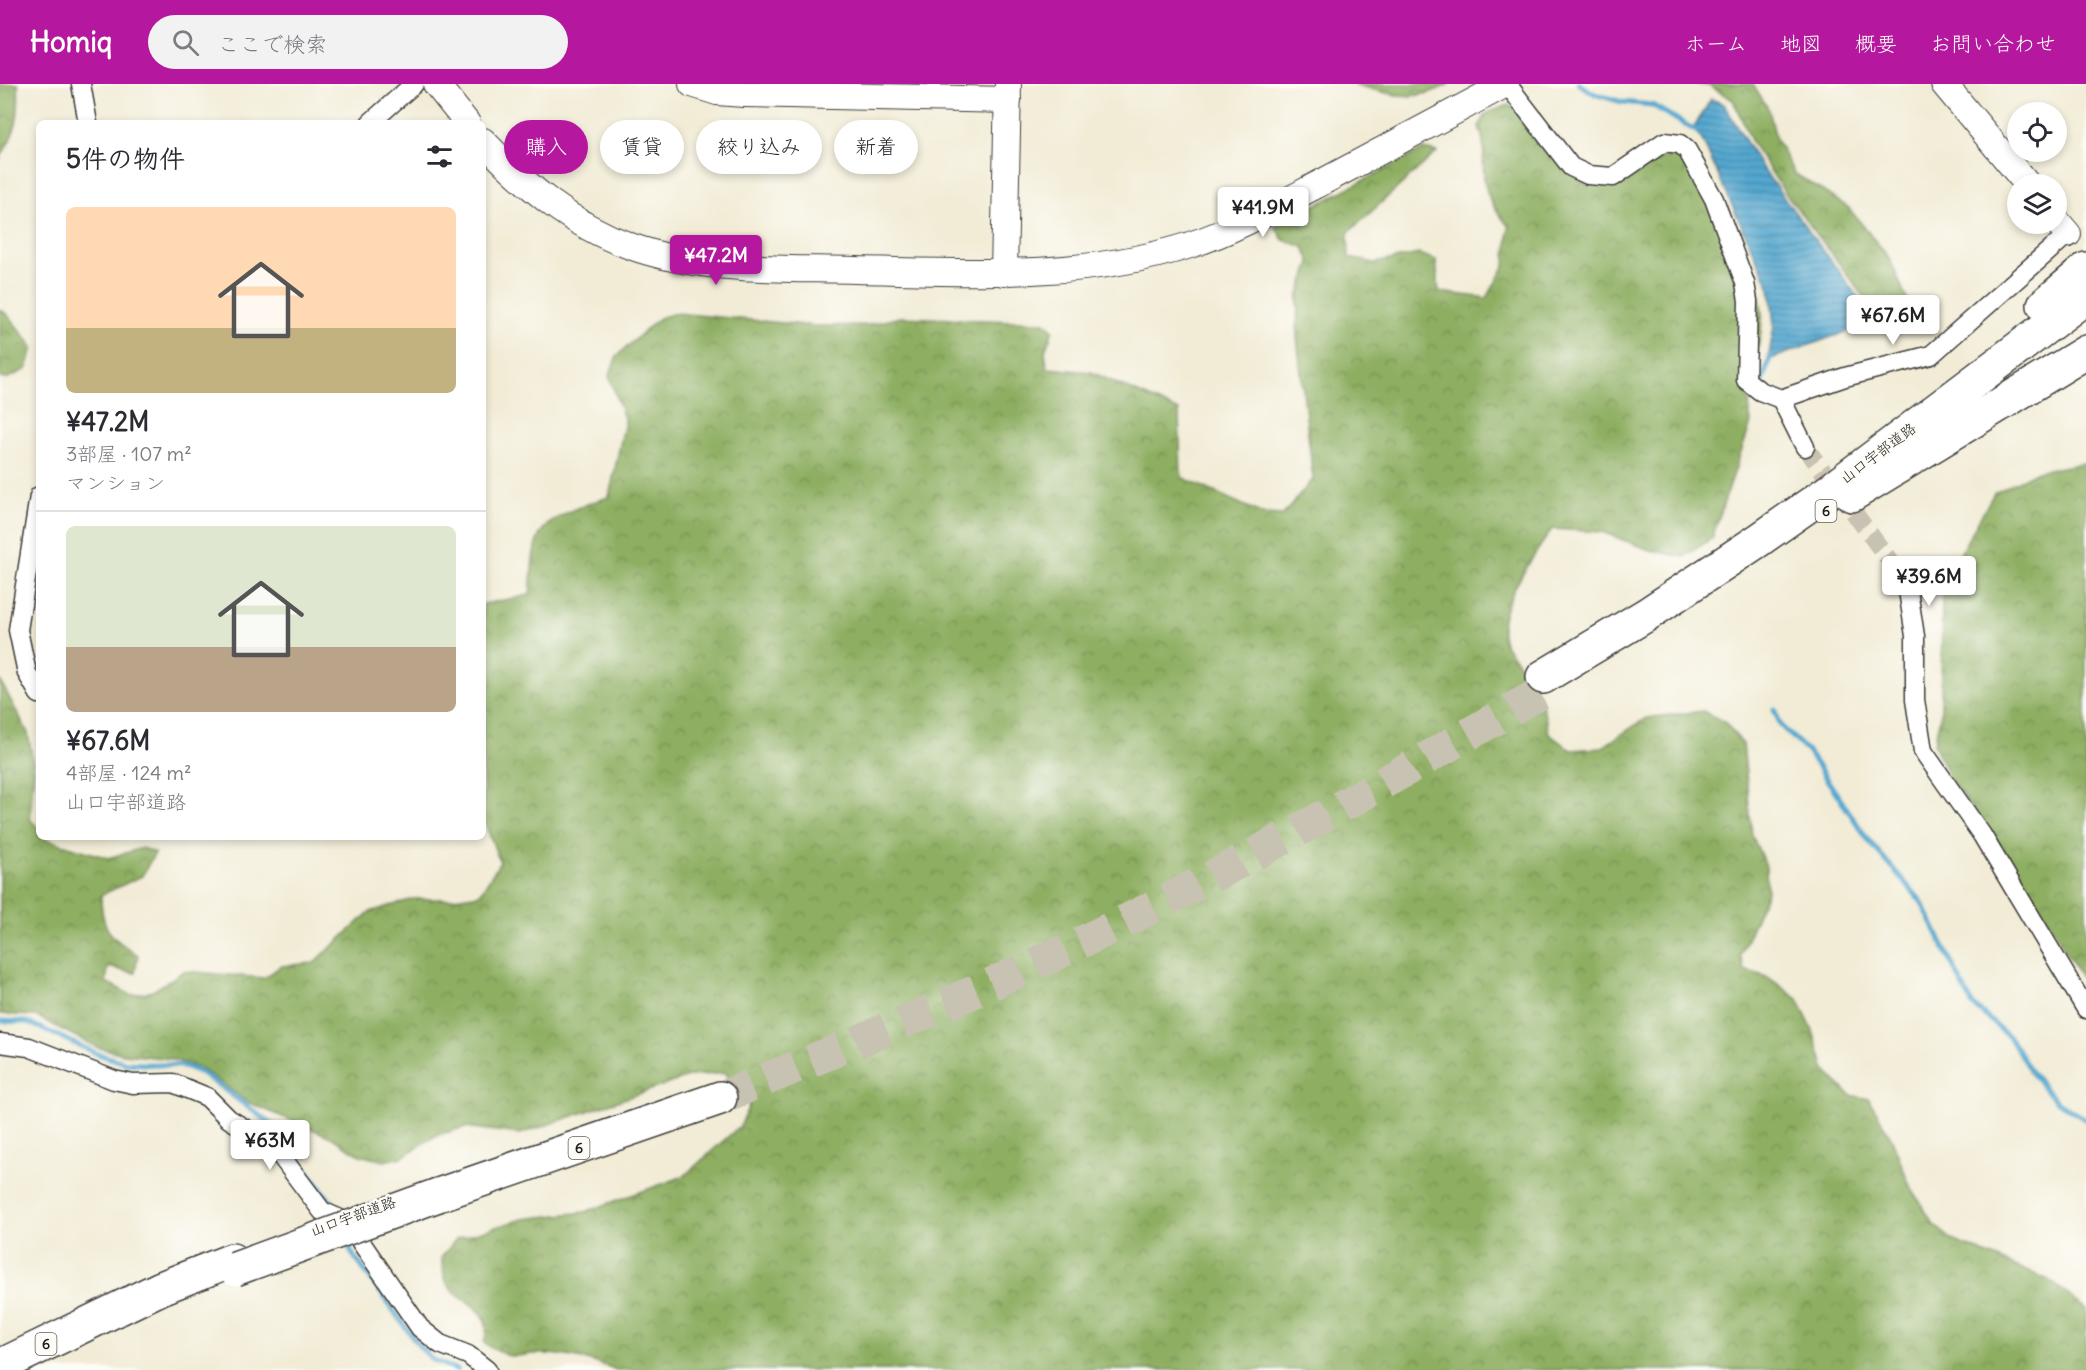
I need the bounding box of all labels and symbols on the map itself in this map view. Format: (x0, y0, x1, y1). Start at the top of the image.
pin: ¥41.9M (1214, 187, 1312, 238)
pin: ¥47.2M (667, 235, 765, 286)
pin: ¥67.6M (1844, 295, 1942, 346)
street label: 山口宇部道路 (1836, 418, 1920, 488)
road number: 6 (1816, 500, 1836, 522)
pin: ¥39.6M (1880, 556, 1978, 607)
pin: ¥63M (234, 1120, 306, 1171)
road number: 6 (568, 1137, 590, 1159)
street label: 山口宇部道路 (307, 1192, 399, 1240)
road number: 6 (36, 1333, 57, 1355)

